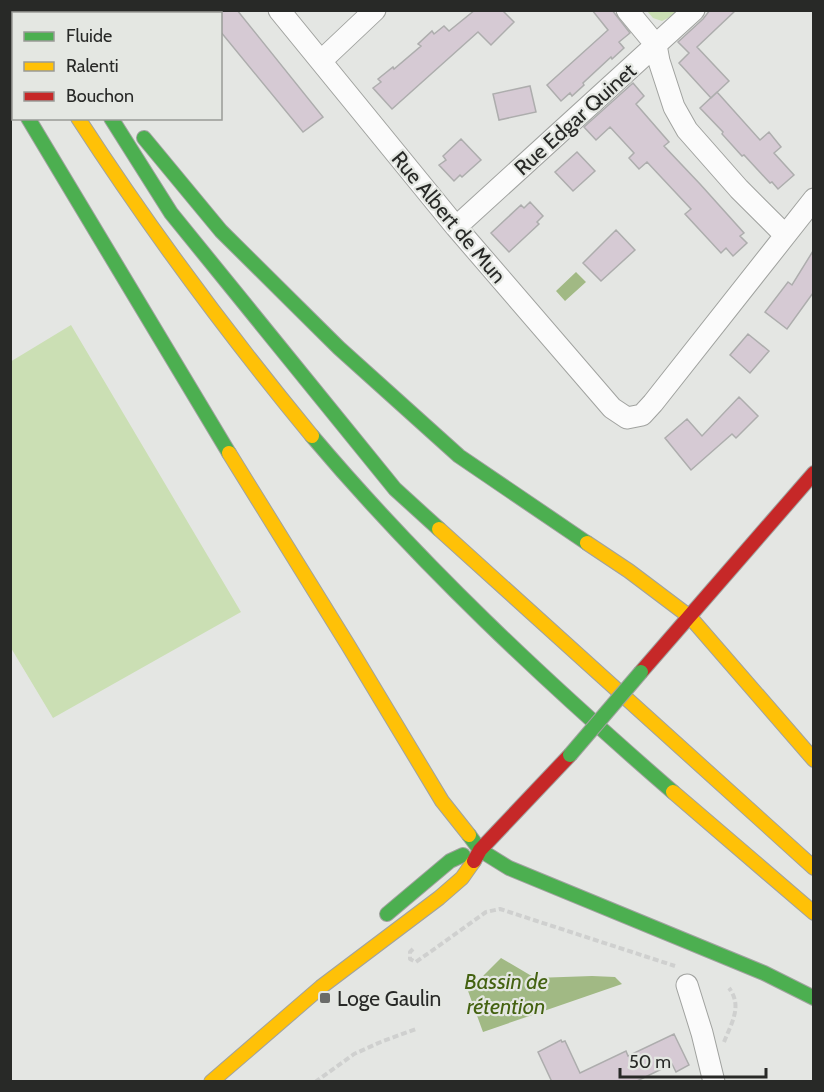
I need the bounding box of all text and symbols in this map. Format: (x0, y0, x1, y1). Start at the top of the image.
legend (12, 12, 222, 120)
text: Fluide (66, 25, 112, 47)
text: Ralenti (66, 55, 119, 77)
street label: Rue Edgar Quinet (509, 58, 641, 180)
text: Bouchon (66, 85, 134, 107)
street label: Rue Albert de Mun (387, 146, 511, 288)
water label: Bassin de rétention (464, 968, 548, 1020)
place label: Loge Gaulin (337, 986, 441, 1011)
marker: Loge Gaulin (318, 991, 332, 1005)
scale bar (620, 1041, 766, 1079)
text: 50 m (629, 1051, 671, 1073)

